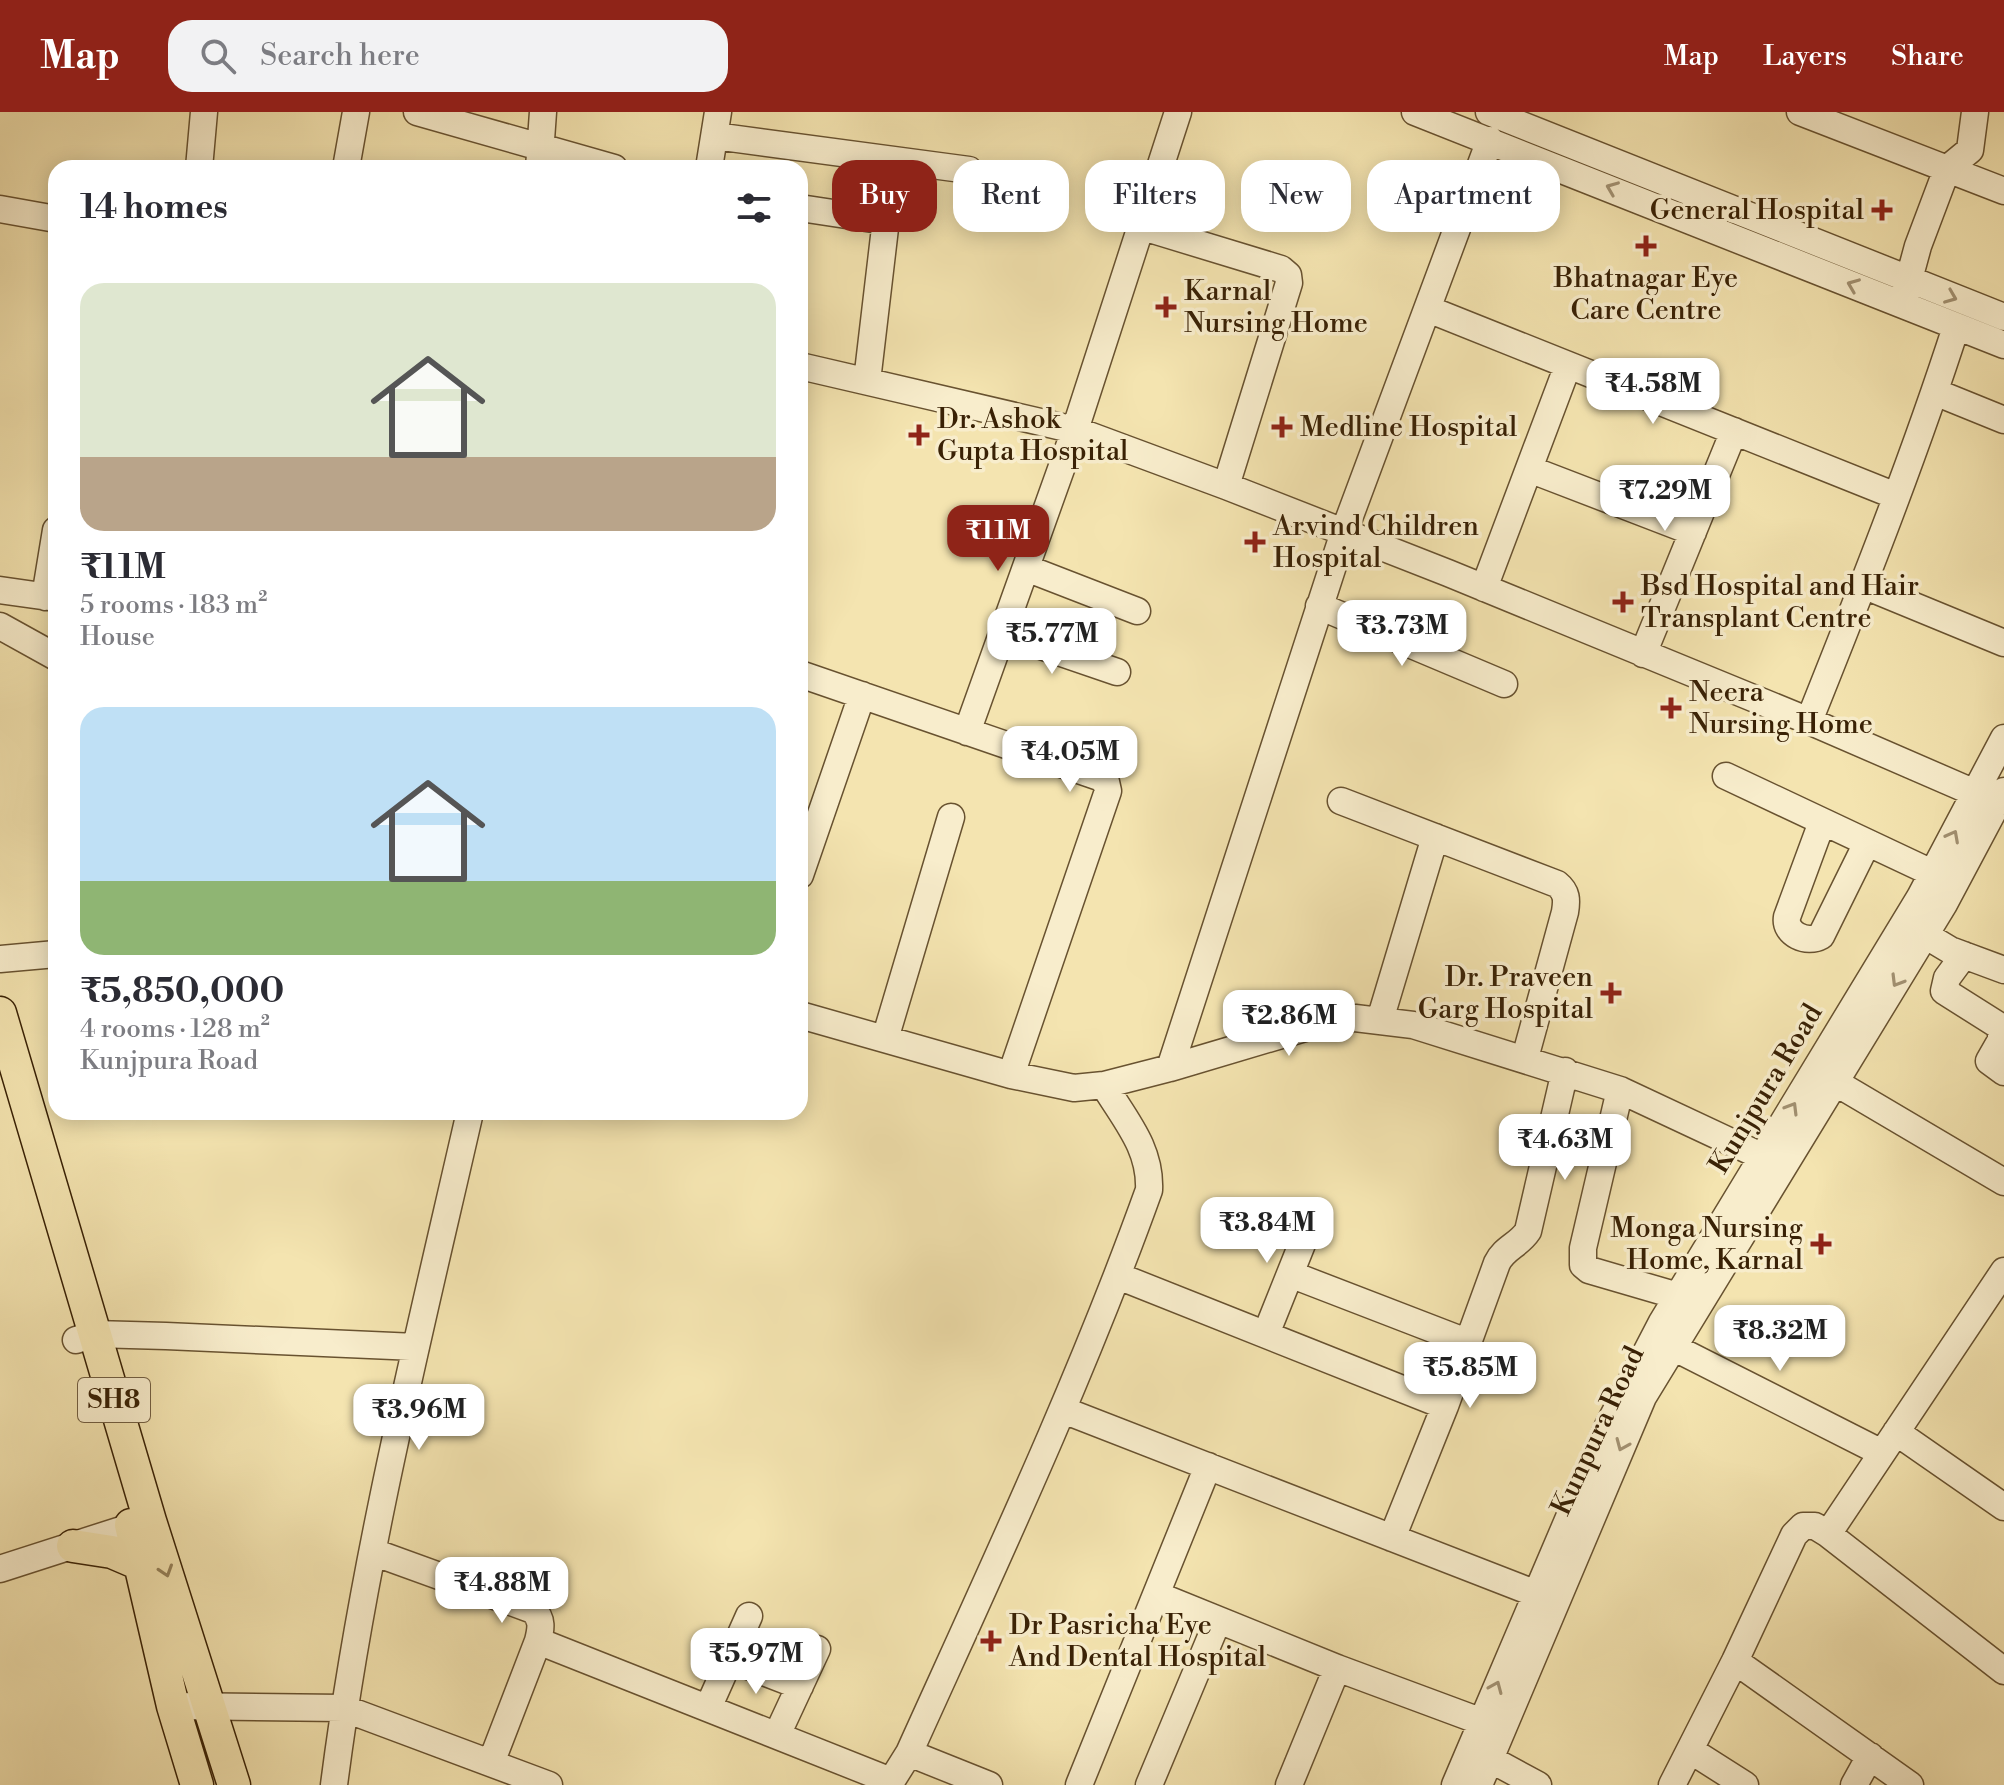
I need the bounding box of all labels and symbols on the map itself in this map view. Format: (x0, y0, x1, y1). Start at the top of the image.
one-way arrow (1606, 181, 1620, 198)
place label: General Hospital (1650, 193, 1864, 228)
marker: General Hospital (1871, 199, 1893, 221)
marker: Bhatnagar Eye Care Centre (1635, 235, 1657, 257)
place label: Bhatnagar Eye Care Centre (1553, 261, 1738, 328)
place label: Karnal Nursing Home (1184, 274, 1368, 341)
one-way arrow (1847, 278, 1861, 295)
one-way arrow (1943, 287, 1957, 304)
marker: Karnal Nursing Home (1155, 296, 1177, 318)
pin: ₹4.58M (1588, 358, 1718, 426)
place label: Dr. Ashok Gupta Hospital (937, 402, 1128, 469)
place label: Medline Hospital (1300, 410, 1517, 445)
marker: Medline Hospital (1271, 416, 1293, 438)
marker: Dr. Ashok Gupta Hospital (908, 424, 930, 446)
pin: ₹7.29M (1600, 465, 1730, 533)
pin: ₹11M (951, 505, 1045, 573)
place label: Arvind Children Hospital (1272, 509, 1479, 576)
marker: Arvind Children Hospital (1244, 531, 1266, 553)
place label: Bsd Hospital and Hair Transplant Centre (1640, 569, 1919, 636)
marker: Bsd Hospital and Hair Transplant Centre (1612, 591, 1634, 613)
pin: ₹3.73M (1337, 600, 1467, 668)
pin: ₹5.77M (987, 608, 1117, 676)
place label: Neera Nursing Home (1689, 675, 1873, 742)
marker: Neera Nursing Home (1660, 697, 1682, 719)
pin: ₹4.05M (1005, 726, 1135, 794)
one-way arrow (1943, 829, 1958, 844)
place label: Dr. Praveen Garg Hospital (1418, 960, 1593, 1027)
one-way arrow (1891, 972, 1907, 987)
marker: Dr. Praveen Garg Hospital (1600, 982, 1622, 1004)
pin: ₹2.86M (1224, 990, 1354, 1058)
street label: Kunjpura Road (1702, 998, 1830, 1180)
one-way arrow (1782, 1102, 1798, 1117)
pin: ₹4.63M (1500, 1114, 1630, 1182)
pin: ₹3.84M (1202, 1197, 1332, 1265)
place label: Monga Nursing Home, Karnal (1610, 1211, 1803, 1278)
marker: Monga Nursing Home, Karnal (1810, 1233, 1832, 1255)
pin: ₹8.32M (1715, 1305, 1845, 1373)
street label: Kunpura Road (1544, 1341, 1652, 1521)
pin: ₹5.85M (1405, 1342, 1535, 1410)
road number: SH8 (78, 1378, 150, 1422)
pin: ₹3.96M (354, 1384, 484, 1452)
one-way arrow (1616, 1437, 1632, 1451)
pin: ₹4.88M (437, 1557, 567, 1625)
one-way arrow (157, 1563, 173, 1577)
place label: Dr Pasricha Eye And Dental Hospital (1008, 1608, 1266, 1675)
pin: ₹5.97M (691, 1628, 821, 1696)
marker: Dr Pasricha Eye And Dental Hospital (980, 1630, 1002, 1652)
one-way arrow (1487, 1681, 1503, 1695)

